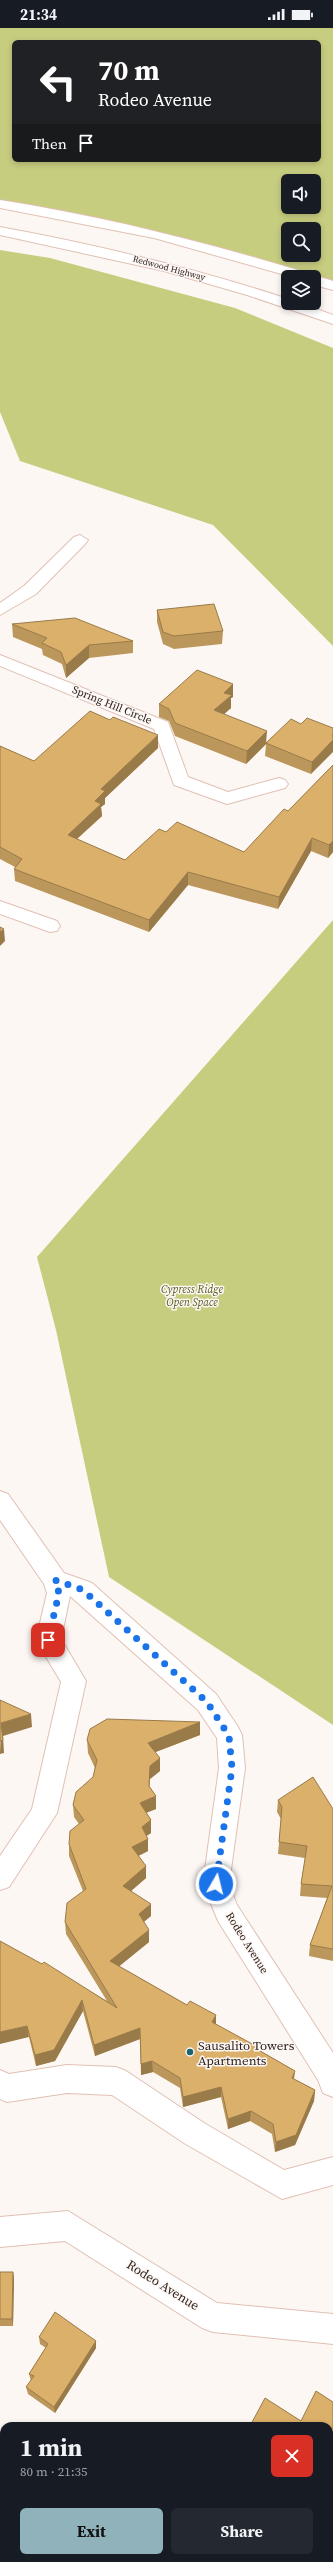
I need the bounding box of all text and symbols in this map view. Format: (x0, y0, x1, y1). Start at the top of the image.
text: 21:34 (20, 4, 57, 25)
text: 70 m (98, 51, 160, 89)
icon: left (32, 56, 84, 108)
text: Rodeo Avenue (98, 87, 212, 112)
icon: arrive (75, 132, 97, 154)
text: Then (32, 133, 67, 154)
map controls (281, 174, 321, 310)
button: sound (281, 174, 321, 214)
button: search (281, 222, 321, 262)
street label: Redwood Highway (131, 253, 207, 284)
button: layers (281, 270, 321, 310)
street label: Spring Hill Circle (70, 682, 154, 728)
park label: Cypress Ridge Open Space (161, 1282, 224, 1310)
pin (31, 1623, 65, 1657)
icon: arrive (37, 1629, 59, 1651)
position arrow (195, 1863, 237, 1905)
street label: Rodeo Avenue (222, 1909, 272, 1977)
place label: Sausalito Towers Apartments (198, 2037, 295, 2069)
marker: Sausalito Towers Apartments (185, 2047, 195, 2057)
street label: Rodeo Avenue (124, 2256, 203, 2314)
text: 1 min (20, 2431, 82, 2464)
button: close (271, 2435, 313, 2477)
text: 80 m · 21:35 (20, 2463, 88, 2480)
button: Exit (20, 2508, 163, 2554)
button: Share (171, 2508, 313, 2554)

